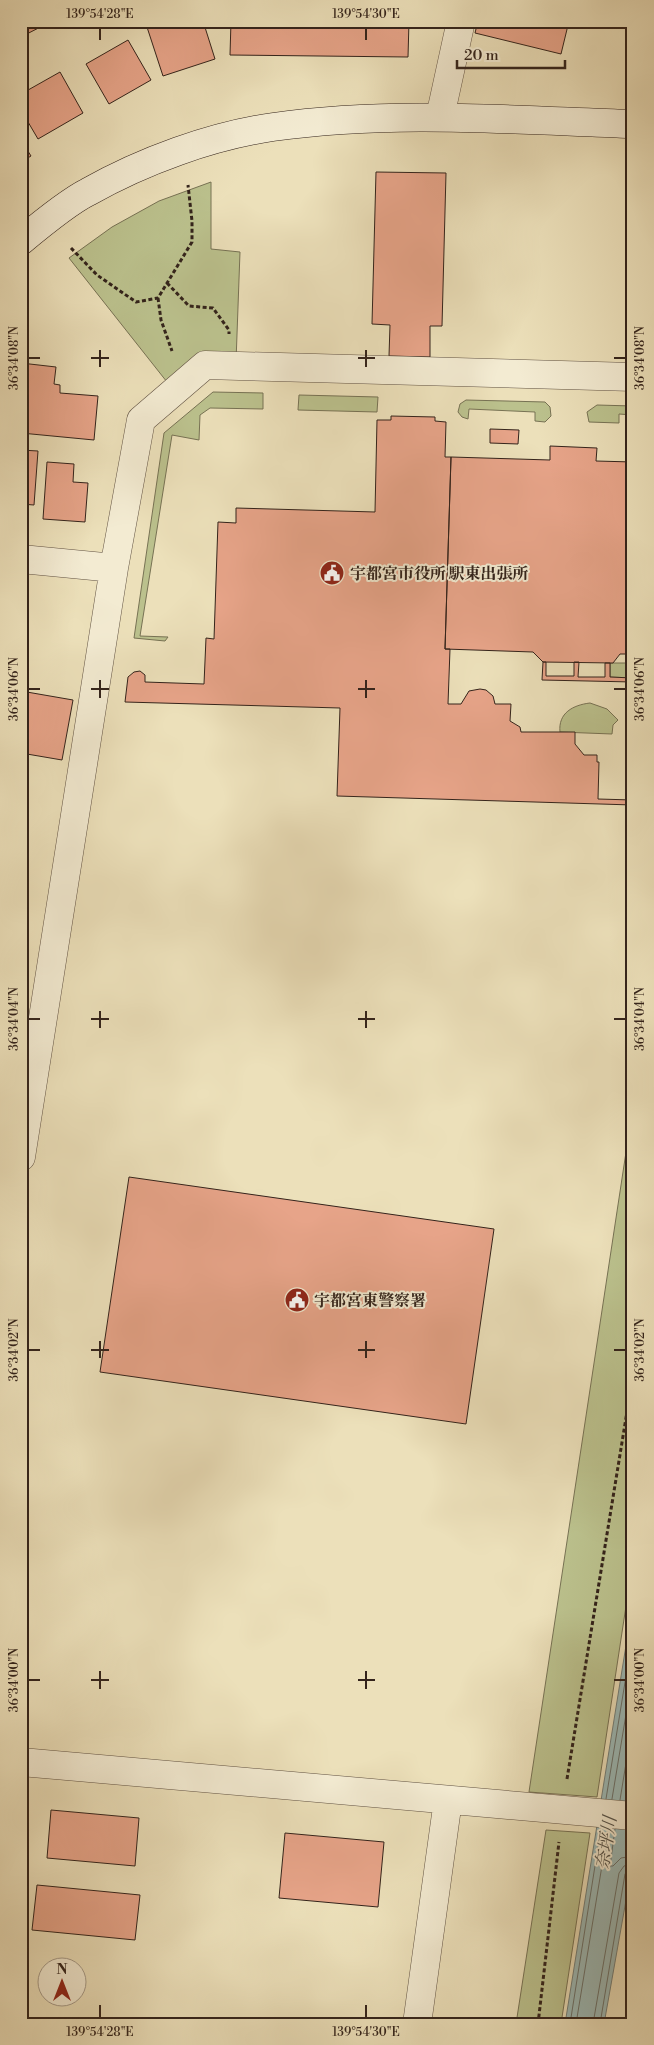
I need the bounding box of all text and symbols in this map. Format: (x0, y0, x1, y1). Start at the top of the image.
text: 139°54'28"E (66, 7, 134, 22)
text: 139°54'30"E (332, 7, 400, 22)
scale bar (457, 38, 564, 70)
text: 20 m (464, 46, 499, 65)
text: 36°34'08"N (7, 326, 22, 390)
text: 36°34'08"N (633, 326, 648, 390)
public building icon: 宇都宮市役所 駅東出張所 (319, 560, 345, 586)
place label: 宇都宮市役所 駅東出張所 (350, 564, 529, 584)
text: 36°34'06"N (7, 657, 22, 721)
text: 36°34'06"N (633, 657, 648, 721)
text: 36°34'04"N (7, 987, 22, 1051)
text: 36°34'04"N (633, 987, 648, 1051)
public building icon: 宇都宮東警察署 (284, 1287, 310, 1313)
place label: 宇都宮東警察署 (314, 1291, 426, 1311)
text: 36°34'02"N (7, 1318, 22, 1382)
text: 36°34'02"N (633, 1318, 648, 1382)
text: 36°34'00"N (7, 1648, 22, 1712)
text: 36°34'00"N (633, 1648, 648, 1712)
water label: 奈坪川 (591, 1813, 622, 1872)
north arrow (38, 1958, 88, 2008)
text: N (56, 1961, 68, 1979)
text: 139°54'28"E (66, 2025, 134, 2040)
text: 139°54'30"E (332, 2025, 400, 2040)

